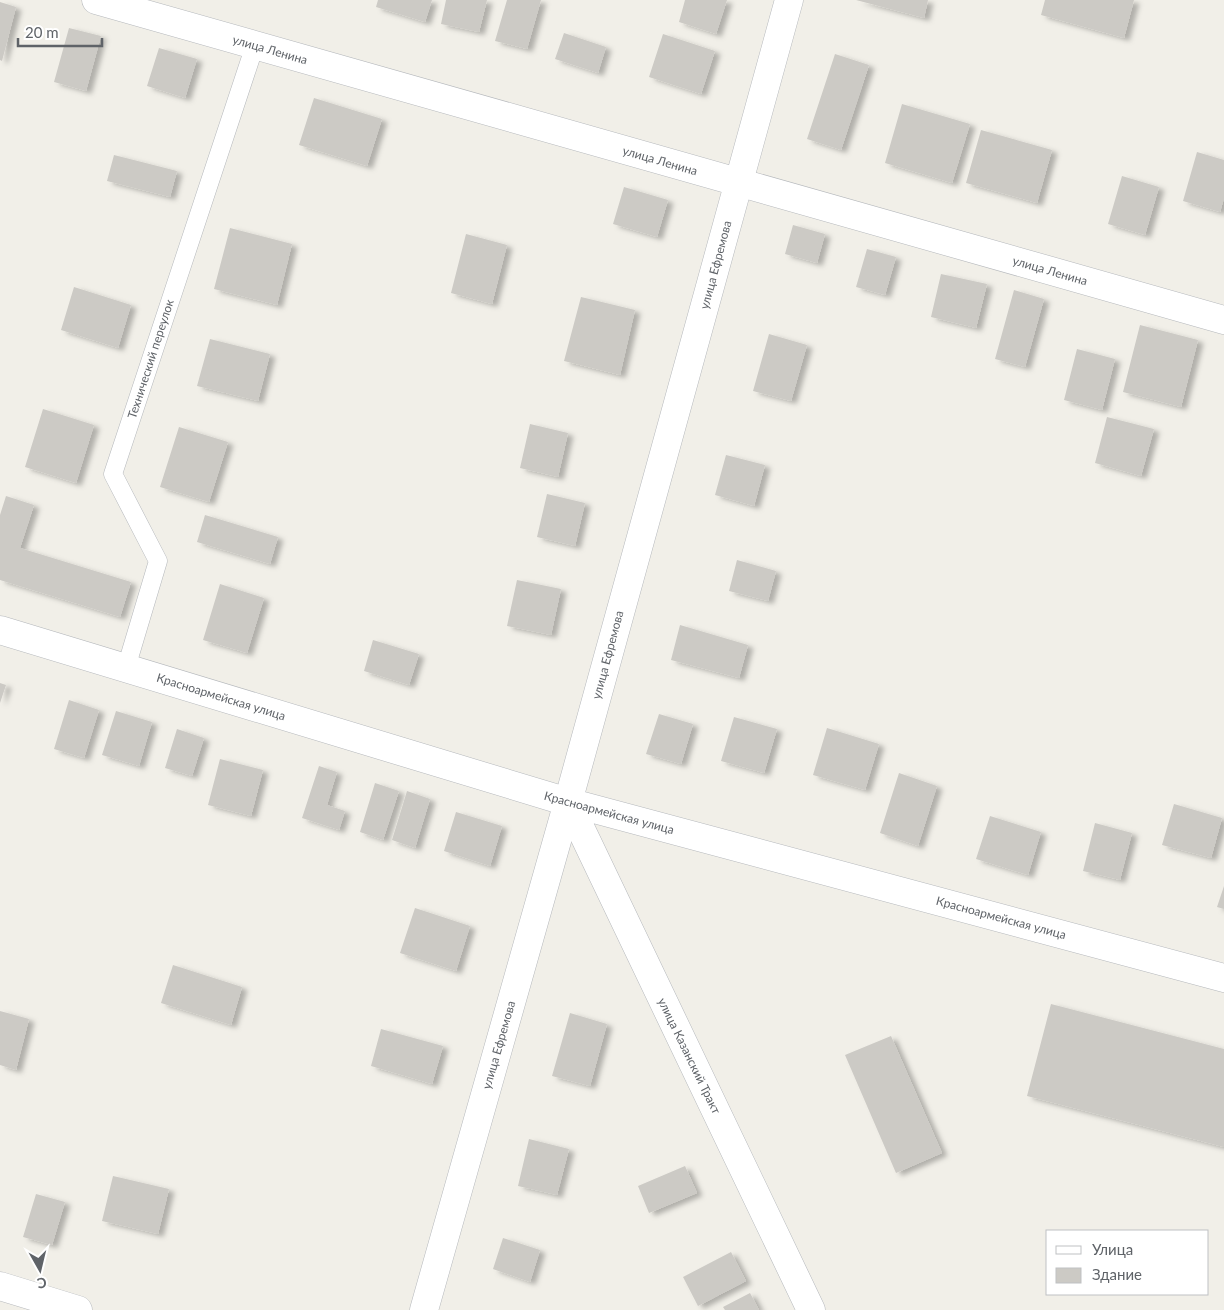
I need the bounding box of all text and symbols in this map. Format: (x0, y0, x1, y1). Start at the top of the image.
scale bar (18, 15, 101, 47)
text: 20 m (25, 23, 59, 41)
street label: улица Ленина (231, 32, 309, 67)
street label: улица Ленина (621, 143, 699, 178)
street label: улица Ефремова (696, 219, 735, 311)
street label: улица Ленина (1011, 253, 1089, 288)
street label: Технический переулок (124, 297, 177, 420)
street label: улица Ефремова (588, 609, 627, 701)
street label: Красноармейская улица (155, 670, 287, 723)
street label: Красноармейская улица (542, 788, 676, 837)
street label: Красноармейская улица (934, 893, 1068, 942)
street label: улица Казанский Тракт (655, 995, 724, 1116)
street label: улица Ефремова (479, 999, 518, 1091)
legend (1046, 1230, 1209, 1295)
text: Улица (1092, 1240, 1133, 1258)
north arrow (15, 1245, 65, 1295)
text: Здание (1092, 1265, 1142, 1283)
text: С (35, 1274, 48, 1293)

